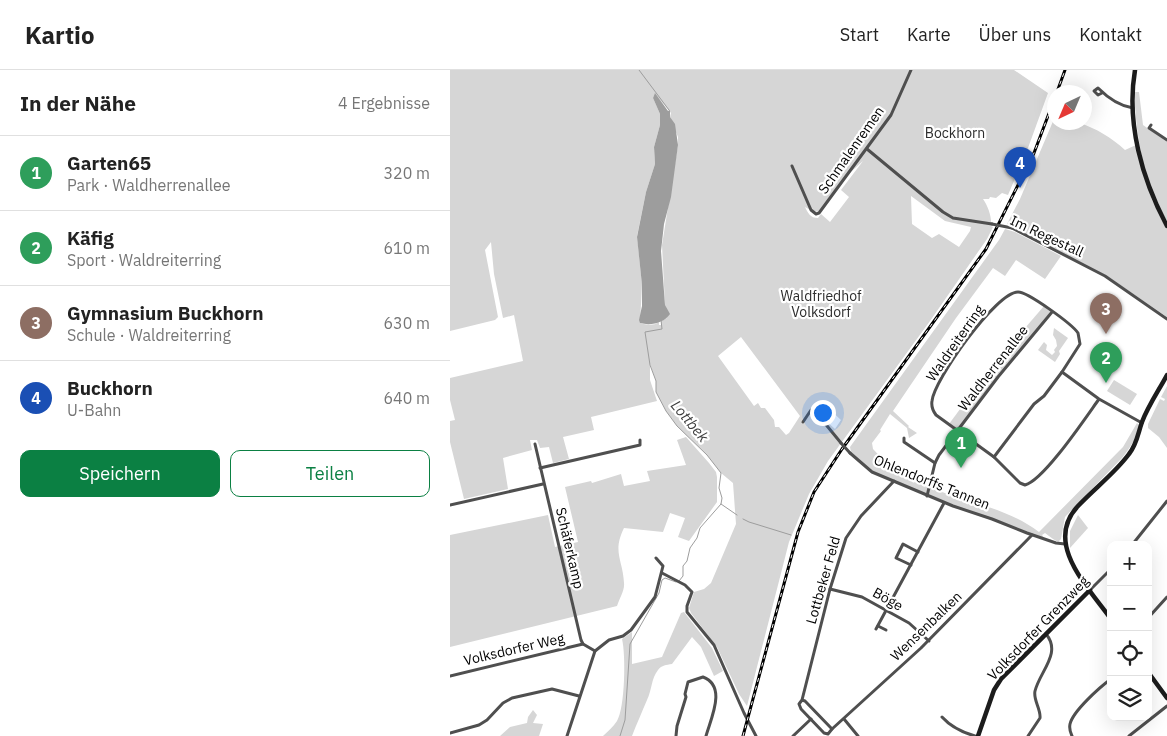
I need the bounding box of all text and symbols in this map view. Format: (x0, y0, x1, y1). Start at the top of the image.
text: Kartio (25, 19, 95, 51)
text: Start (840, 23, 879, 46)
text: Karte (907, 23, 951, 46)
text: Über uns (979, 23, 1051, 46)
text: Kontakt (1079, 23, 1142, 46)
north arrow (1047, 85, 1092, 130)
text: In der Nähe (20, 89, 136, 117)
text: 4 Ergebnisse (338, 93, 430, 113)
street label: Schmalenremen (814, 103, 888, 197)
park label: Bockhorn (925, 124, 985, 142)
pin: 4 (1004, 147, 1036, 188)
text: Garten65 (67, 151, 151, 175)
text: 1 (31, 163, 41, 183)
text: 320 m (383, 163, 430, 183)
text: Park · Waldherrenallee (67, 175, 231, 195)
street label: Im Regestall (1007, 211, 1087, 261)
text: Käfig (67, 226, 114, 250)
text: 2 (31, 238, 41, 258)
text: 610 m (383, 238, 430, 258)
text: Sport · Waldreiterring (67, 250, 221, 270)
park label: Waldfriedhof Volksdorf (781, 287, 862, 321)
pin: 3 (1090, 293, 1122, 334)
text: Gymnasium Buckhorn (67, 301, 264, 325)
street label: Waldreiterring (922, 301, 988, 385)
text: 3 (31, 313, 41, 333)
text: 630 m (383, 313, 430, 333)
street label: Waldherrenallee (954, 321, 1032, 414)
text: Schule · Waldreiterring (67, 325, 231, 345)
pin: 2 (1090, 342, 1122, 383)
text: Buckhorn (67, 376, 153, 400)
text: 4 (31, 388, 41, 408)
text: 640 m (383, 388, 430, 408)
water label: Lottbek (667, 396, 713, 446)
text: U-Bahn (67, 400, 121, 420)
your location (810, 400, 836, 426)
pin: 1 (945, 427, 977, 468)
button: Speichern (20, 450, 220, 497)
button: Teilen (230, 450, 430, 497)
street label: Ohlendorffs Tannen (871, 450, 993, 514)
street label: Schäferkamp (552, 506, 588, 590)
street label: Lottbeker Feld (802, 534, 844, 626)
map controls (1107, 541, 1152, 721)
button: + (1107, 541, 1152, 586)
street label: Volksdorfer Grenzweg (984, 572, 1093, 684)
street label: Böge (870, 583, 907, 615)
button: − (1107, 586, 1152, 631)
street label: Wensenbalken (886, 587, 966, 665)
street label: Volksdorfer Weg (462, 629, 567, 669)
button: locate (1107, 631, 1152, 676)
button: layers (1107, 676, 1152, 721)

